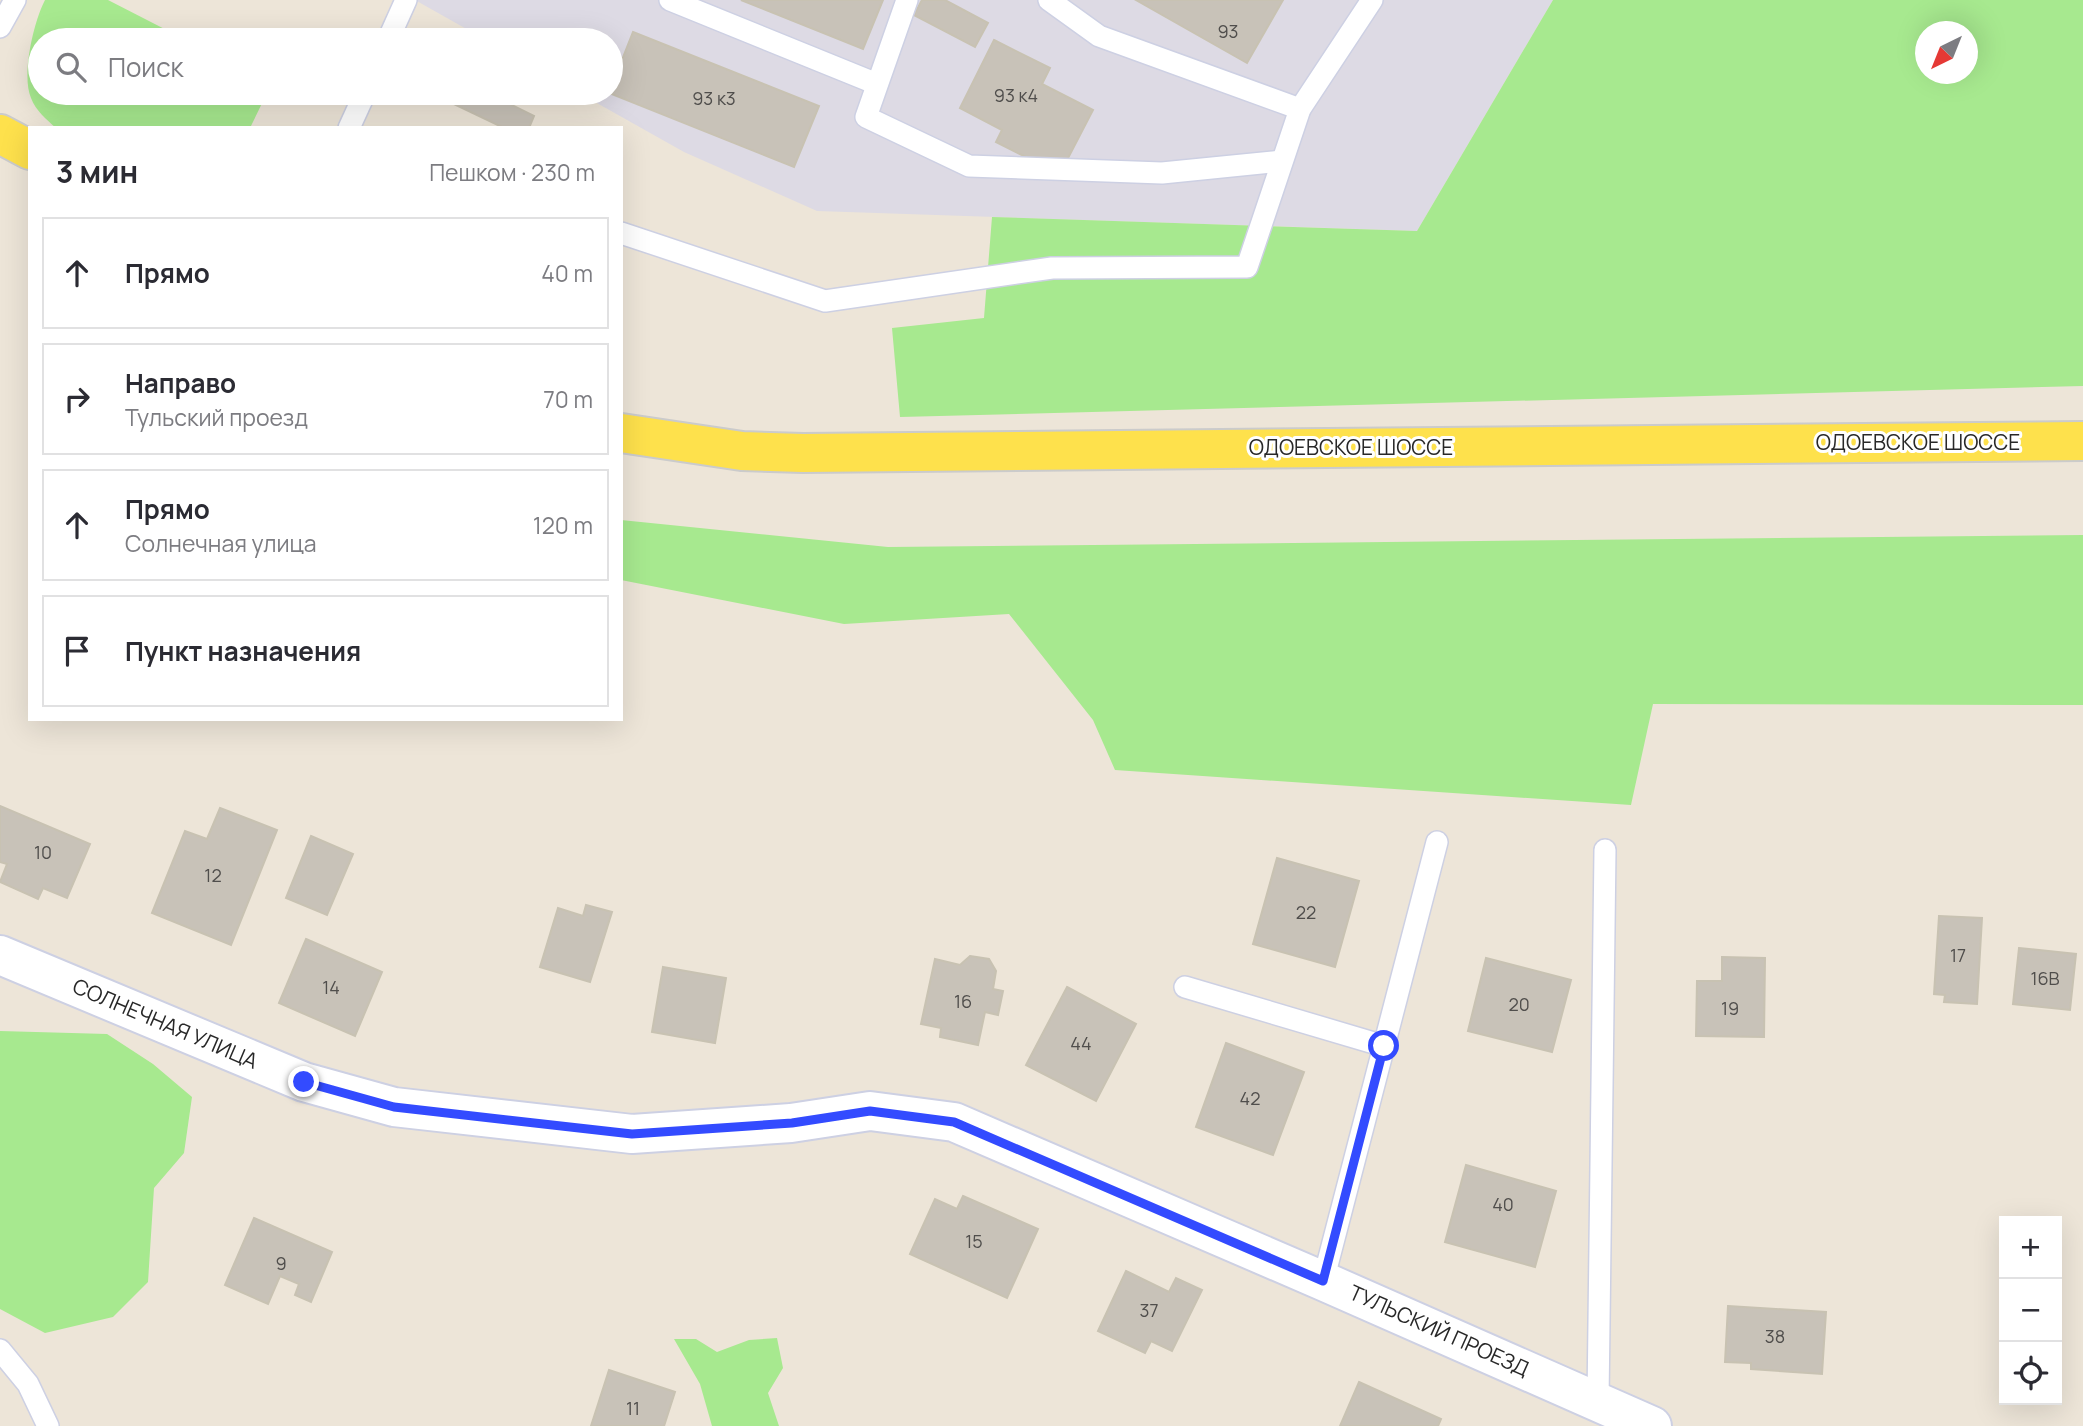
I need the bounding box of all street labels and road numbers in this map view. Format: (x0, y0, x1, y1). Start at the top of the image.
street label: ОДОЕВСКОЕ ШОССЕ (1816, 428, 2020, 456)
street label: ОДОЕВСКОЕ ШОССЕ (1249, 433, 1453, 461)
street label: СОЛНЕЧНАЯ УЛИЦА (69, 971, 262, 1075)
street label: ТУЛЬСКИЙ ПРОЕЗД (1345, 1278, 1534, 1382)

